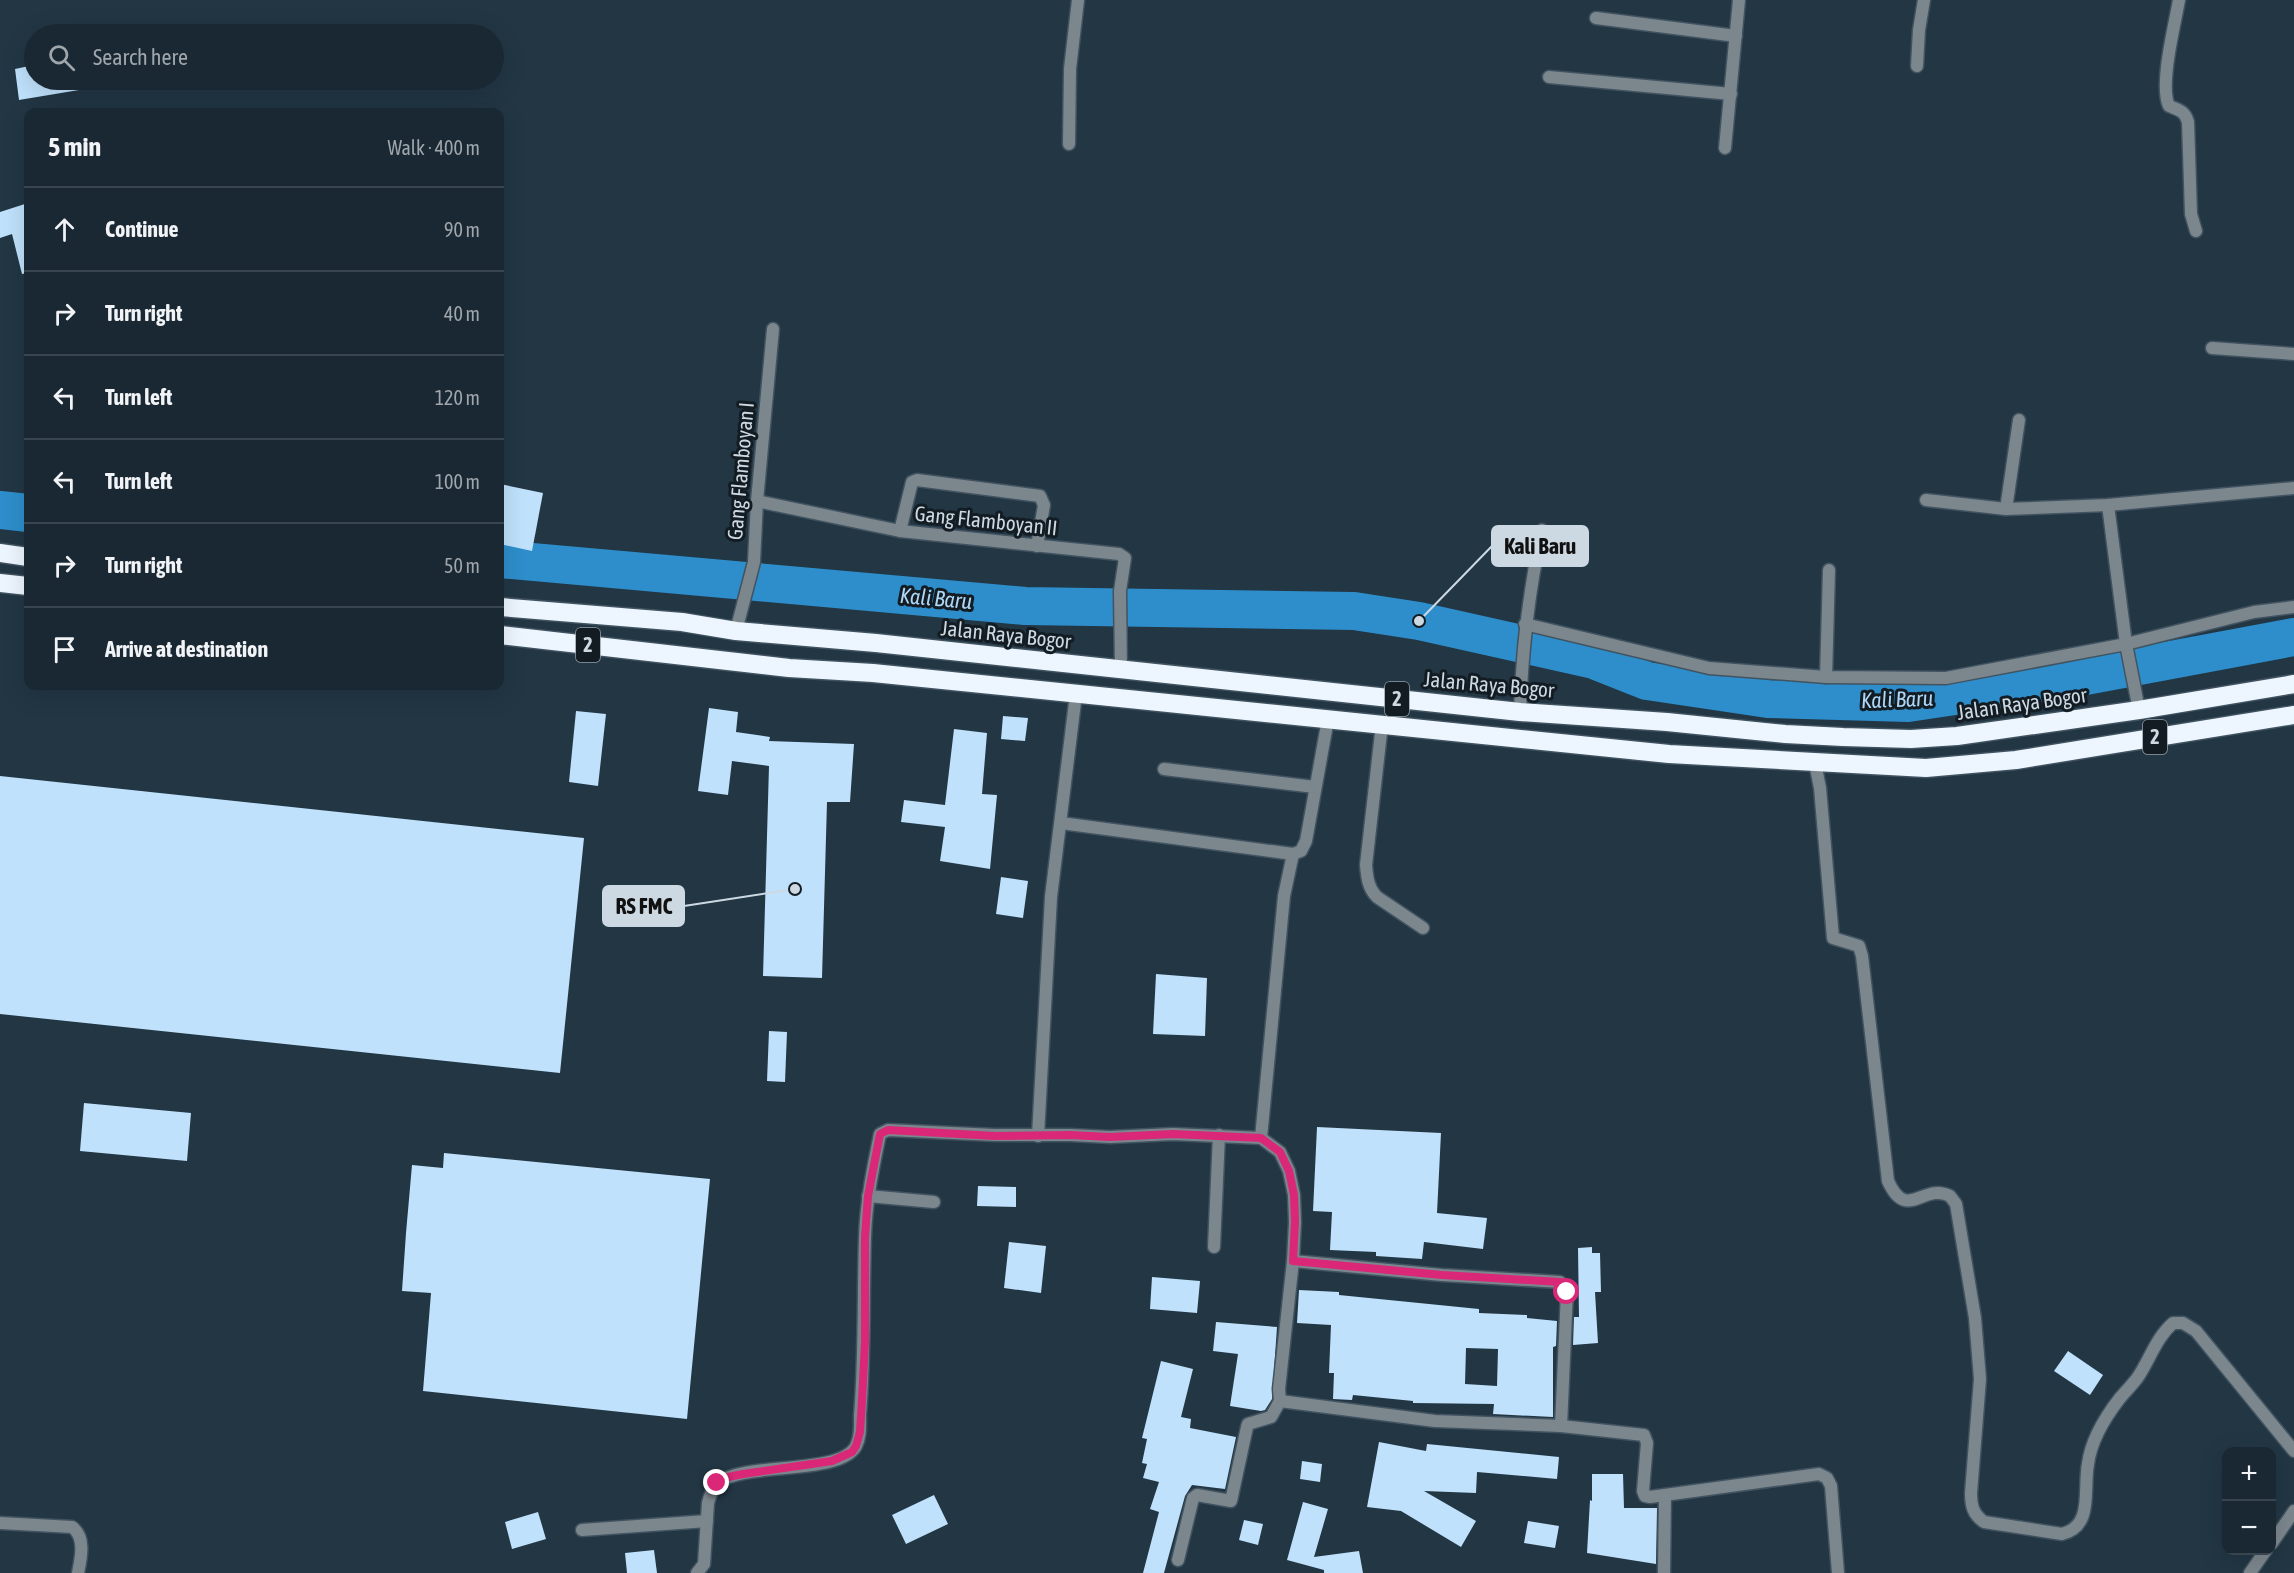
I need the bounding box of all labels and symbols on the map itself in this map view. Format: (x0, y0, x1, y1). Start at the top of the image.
street label: Gang Flamboyan I (722, 401, 758, 541)
street label: Gang Flamboyan II (913, 501, 1059, 539)
callout: Kali Baru (1492, 526, 1588, 566)
text: Kali Baru (1504, 533, 1576, 559)
water label: Kali Baru (899, 582, 973, 614)
street label: Jalan Raya Bogor (940, 615, 1073, 653)
road number: 2 (576, 628, 600, 662)
street label: Jalan Raya Bogor (1423, 666, 1556, 702)
road number: 2 (1385, 682, 1409, 716)
street label: Jalan Raya Bogor (1955, 682, 2089, 724)
water label: Kali Baru (1860, 685, 1934, 713)
road number: 2 (2143, 720, 2167, 754)
callout: RS FMC (603, 886, 684, 926)
text: RS FMC (616, 893, 672, 919)
route start (1553, 1278, 1579, 1304)
route end (703, 1469, 729, 1495)

